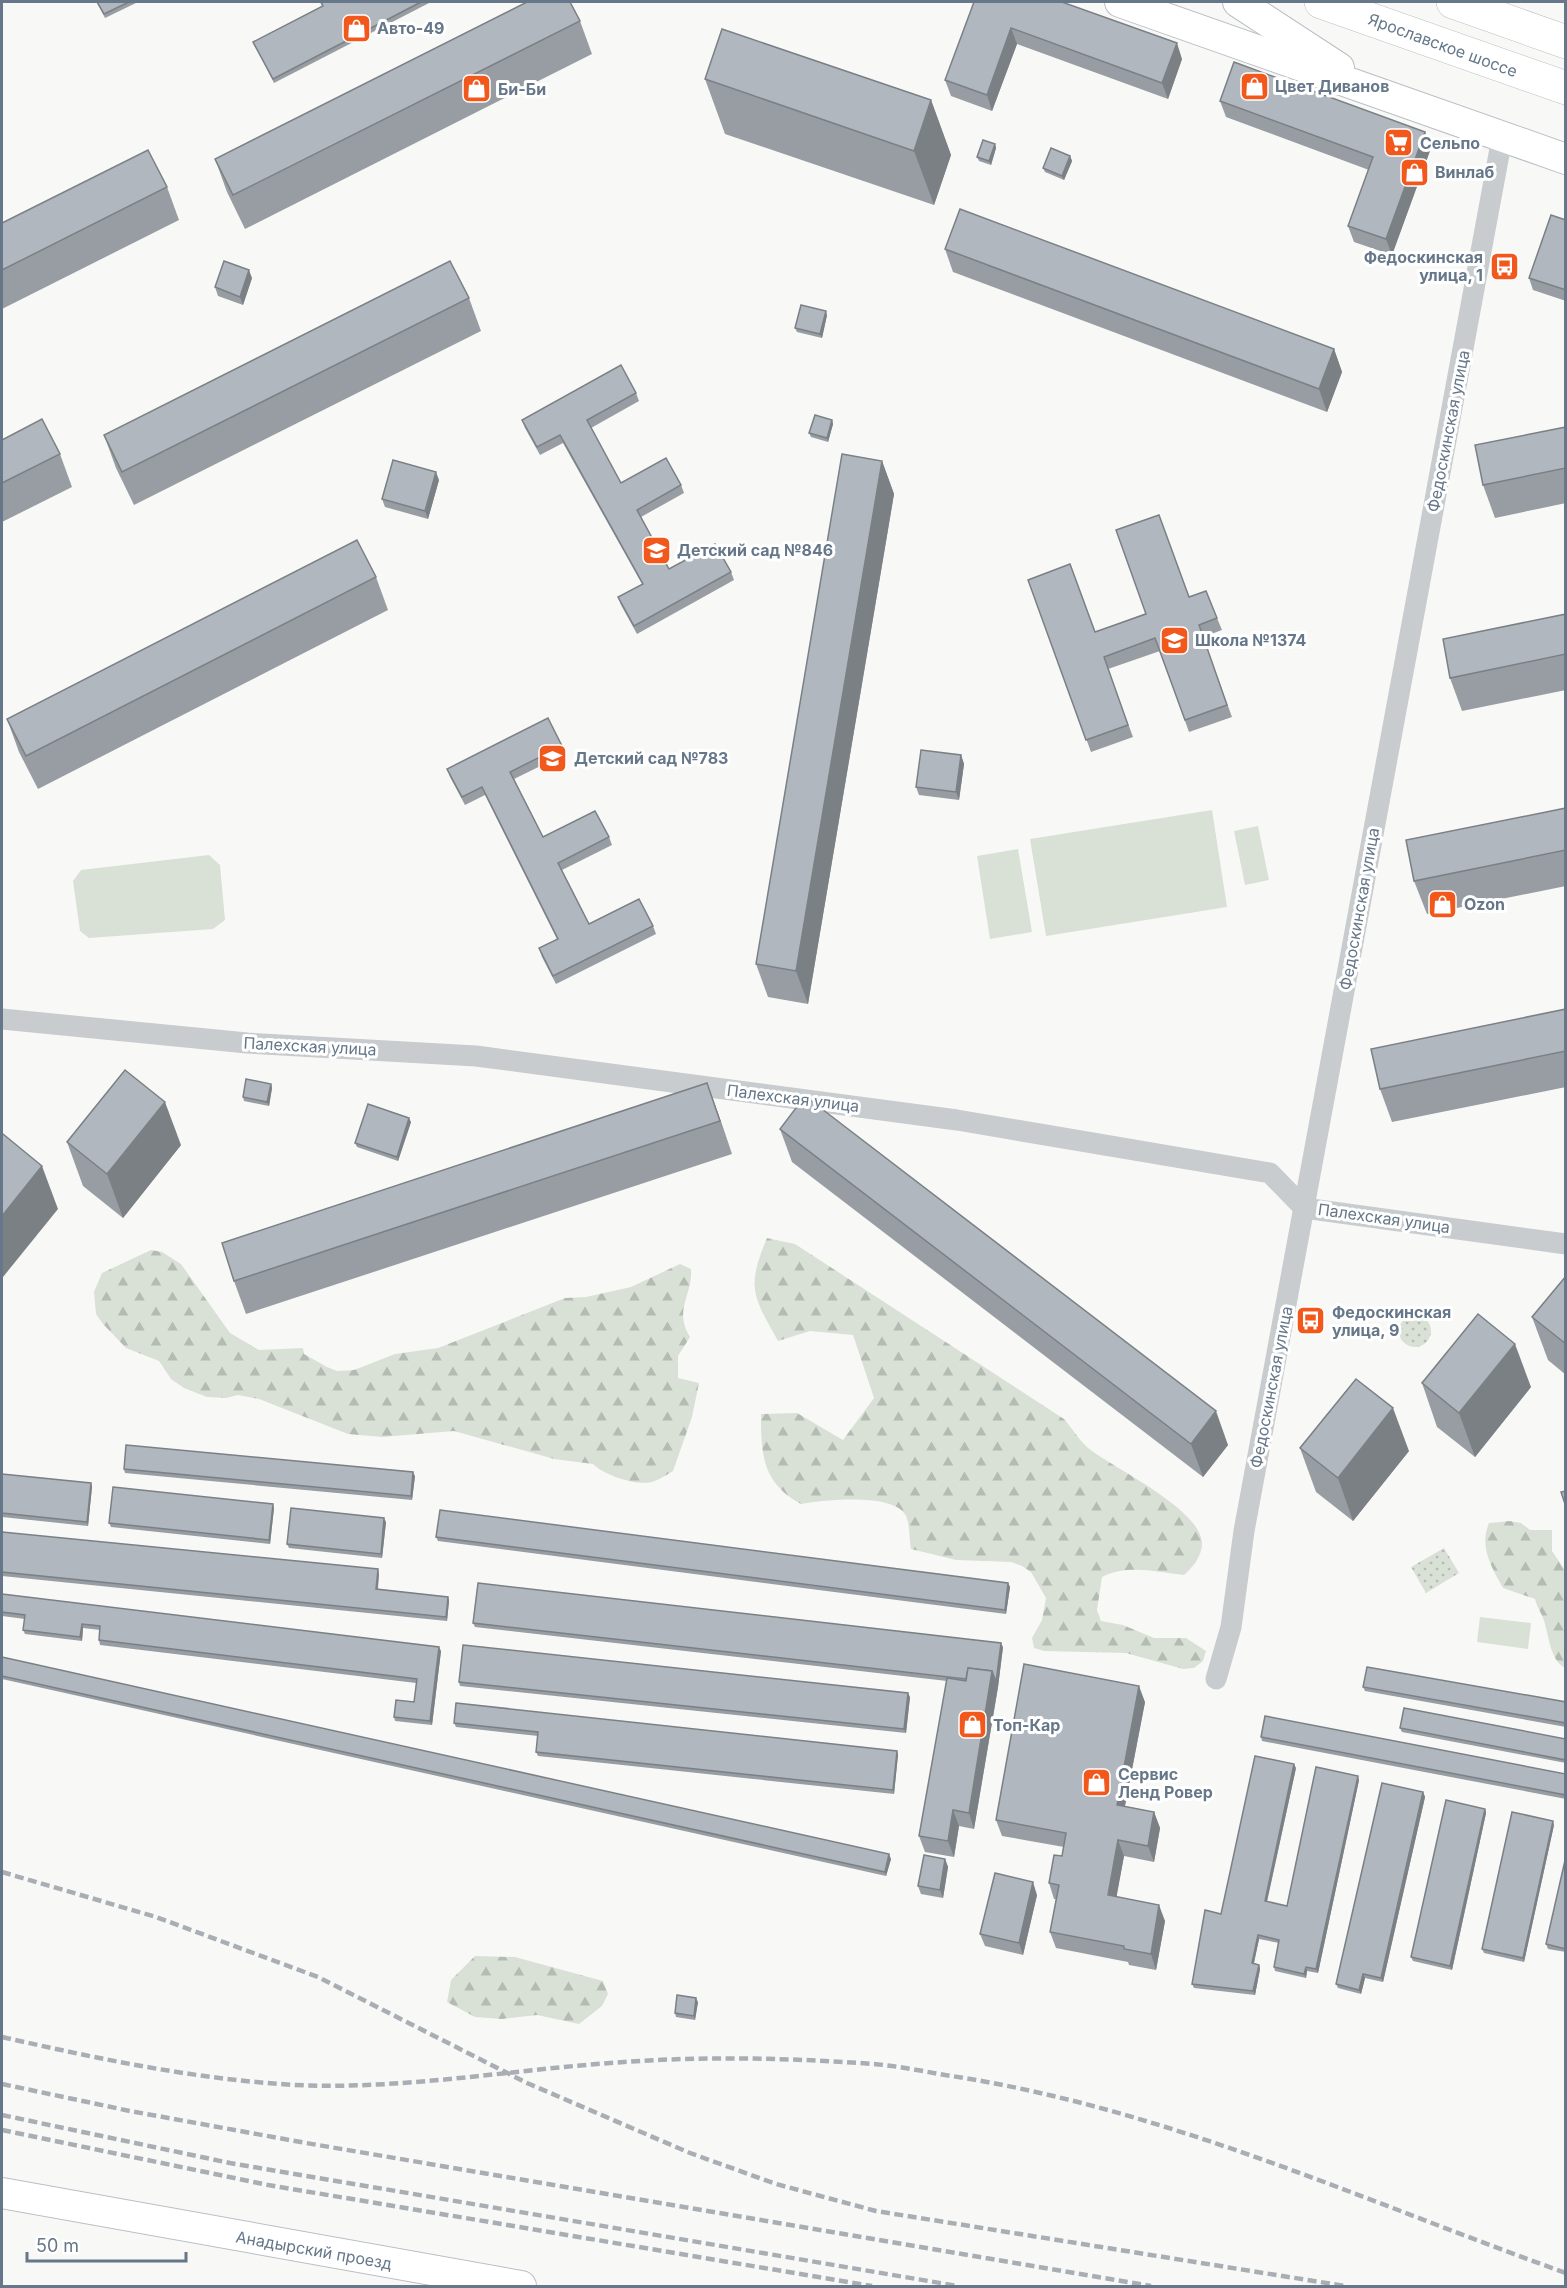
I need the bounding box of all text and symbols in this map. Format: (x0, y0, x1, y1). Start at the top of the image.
street label: Ярославское шоссе (1366, 9, 1520, 81)
shop icon: Авто-49 (340, 12, 372, 44)
place label: Авто-49 (377, 18, 444, 38)
shop icon: Цвет Диванов (1238, 70, 1270, 102)
shop icon: Би-Би (461, 73, 493, 105)
place label: Цвет Диванов (1275, 76, 1389, 96)
place label: Би-Би (498, 79, 546, 99)
supermarket icon: Сельпо (1383, 127, 1415, 159)
place label: Сельпо (1420, 133, 1480, 153)
shop icon: Винлаб (1398, 156, 1430, 188)
place label: Винлаб (1435, 162, 1494, 182)
place label: Федоскинская улица, 1 (1364, 247, 1483, 285)
bus stop icon: Федоскинская улица, 1 (1488, 250, 1520, 282)
street label: Федоскинская улица (1422, 348, 1474, 514)
school or university icon: Детский сад №846 (640, 534, 672, 566)
place label: Детский сад №846 (677, 540, 833, 560)
school or university icon: Школа №1374 (1158, 624, 1190, 656)
place label: Школа №1374 (1195, 630, 1307, 650)
school or university icon: Детский сад №783 (537, 742, 569, 774)
place label: Детский сад №783 (574, 748, 728, 768)
street label: Федоскинская улица (1335, 826, 1383, 992)
shop icon: Ozon (1427, 888, 1459, 920)
place label: Ozon (1464, 894, 1505, 914)
street label: Палехская улица (243, 1033, 377, 1059)
street label: Палехская улица (726, 1080, 860, 1116)
street label: Палехская улица (1317, 1199, 1451, 1237)
place label: Федоскинская улица, 9 (1332, 1302, 1451, 1340)
street label: Федоскинская улица (1245, 1304, 1297, 1470)
bus stop icon: Федоскинская улица, 9 (1295, 1305, 1327, 1337)
shop icon: Топ-Кар (956, 1709, 988, 1741)
place label: Топ-Кар (993, 1715, 1060, 1735)
place label: Сервис Ленд Ровер (1118, 1764, 1213, 1802)
shop icon: Сервис Ленд Ровер (1081, 1767, 1113, 1799)
scale bar (27, 2225, 186, 2263)
street label: Анадырский проезд (234, 2226, 394, 2274)
text: 50 m (36, 2235, 79, 2256)

